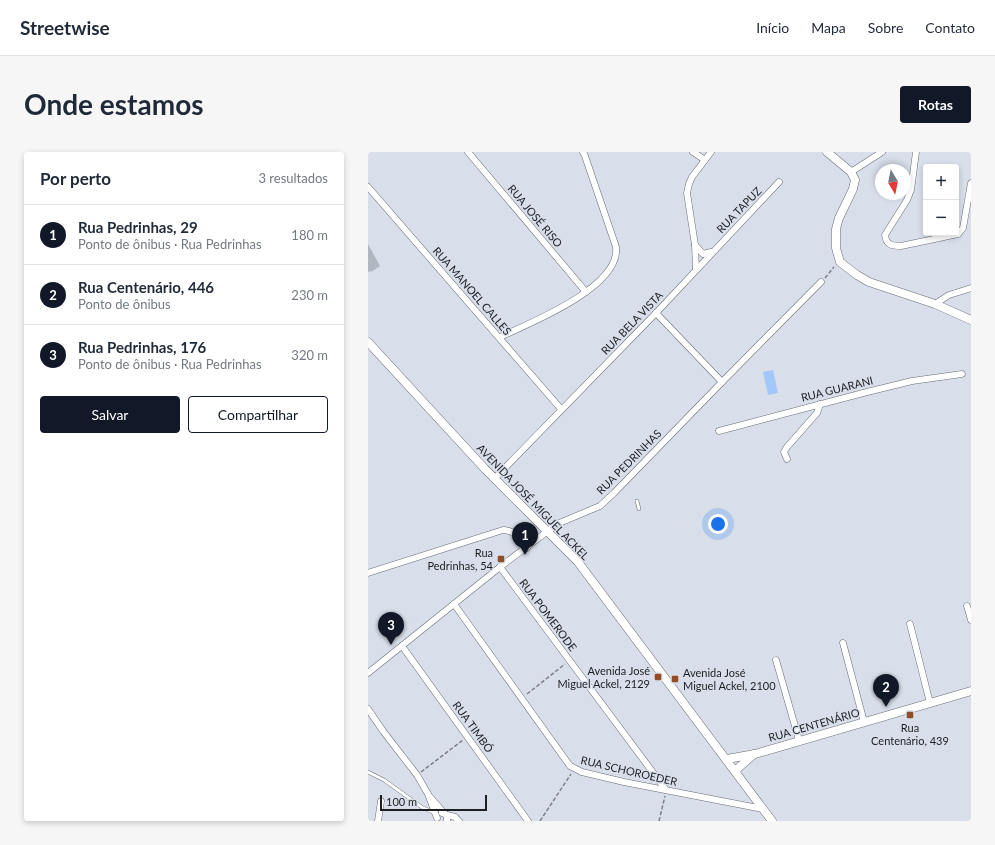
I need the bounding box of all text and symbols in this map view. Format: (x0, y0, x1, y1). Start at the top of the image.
text: Streetwise (20, 16, 110, 39)
text: Início (756, 19, 789, 36)
text: Mapa (811, 19, 846, 36)
text: Sobre (868, 19, 903, 36)
text: Contato (925, 19, 975, 36)
button: Rotas (900, 86, 971, 123)
text: Onde estamos (24, 87, 204, 121)
north arrow (875, 164, 911, 200)
map controls (923, 164, 959, 236)
button: + (923, 164, 959, 200)
text: Por perto (40, 168, 111, 189)
text: 3 resultados (258, 170, 328, 186)
street label: RUA JOSÉ RISO (505, 182, 565, 250)
street label: RUA TAPUZ (714, 184, 764, 235)
button: − (923, 200, 959, 236)
text: Rua Pedrinhas, 29 (78, 218, 198, 236)
text: 1 (49, 227, 57, 243)
text: 180 m (291, 227, 328, 243)
text: Ponto de ônibus · Rua Pedrinhas (78, 236, 262, 252)
street label: RUA MANOEL CALLES (431, 244, 514, 337)
text: Rua Centenário, 446 (78, 278, 214, 296)
text: 2 (49, 287, 57, 303)
text: 230 m (291, 287, 328, 303)
street label: RUA BELA VISTA (598, 288, 666, 357)
text: Ponto de ônibus (78, 296, 171, 312)
text: Rua Pedrinhas, 176 (78, 338, 206, 356)
text: 3 (49, 347, 57, 363)
text: 320 m (291, 347, 328, 363)
text: Ponto de ônibus · Rua Pedrinhas (78, 356, 262, 372)
street label: RUA GUARANI (799, 373, 874, 404)
button: Salvar (40, 396, 180, 433)
button: Compartilhar (188, 396, 328, 433)
street label: RUA PEDRINHAS (594, 427, 664, 497)
street label: AVENIDA JOSÉ MIGUEL ACKEL (475, 441, 592, 562)
your location (708, 514, 728, 534)
pin: 1 (512, 522, 538, 555)
place label: Rua Pedrinhas, 54 (427, 546, 494, 572)
marker: Rua Pedrinhas, 54 (496, 554, 506, 564)
street label: RUA POMERODE (517, 576, 580, 653)
pin: 3 (378, 612, 404, 645)
place label: Avenida José Miguel Ackel, 2129 (557, 664, 650, 690)
place label: Avenida José Miguel Ackel, 2100 (683, 666, 776, 692)
marker: Avenida José Miguel Ackel, 2129 (653, 672, 663, 682)
marker: Avenida José Miguel Ackel, 2100 (670, 674, 680, 684)
pin: 2 (873, 674, 899, 707)
street label: RUA TIMBÓ (451, 699, 496, 755)
street label: RUA CENTENÁRIO (767, 705, 861, 744)
marker: Rua Centenário, 439 (905, 710, 915, 720)
place label: Rua Centenário, 439 (871, 721, 949, 747)
street label: RUA SCHOROEDER (580, 753, 679, 788)
scale bar (380, 793, 487, 812)
text: 100 m (386, 795, 417, 808)

